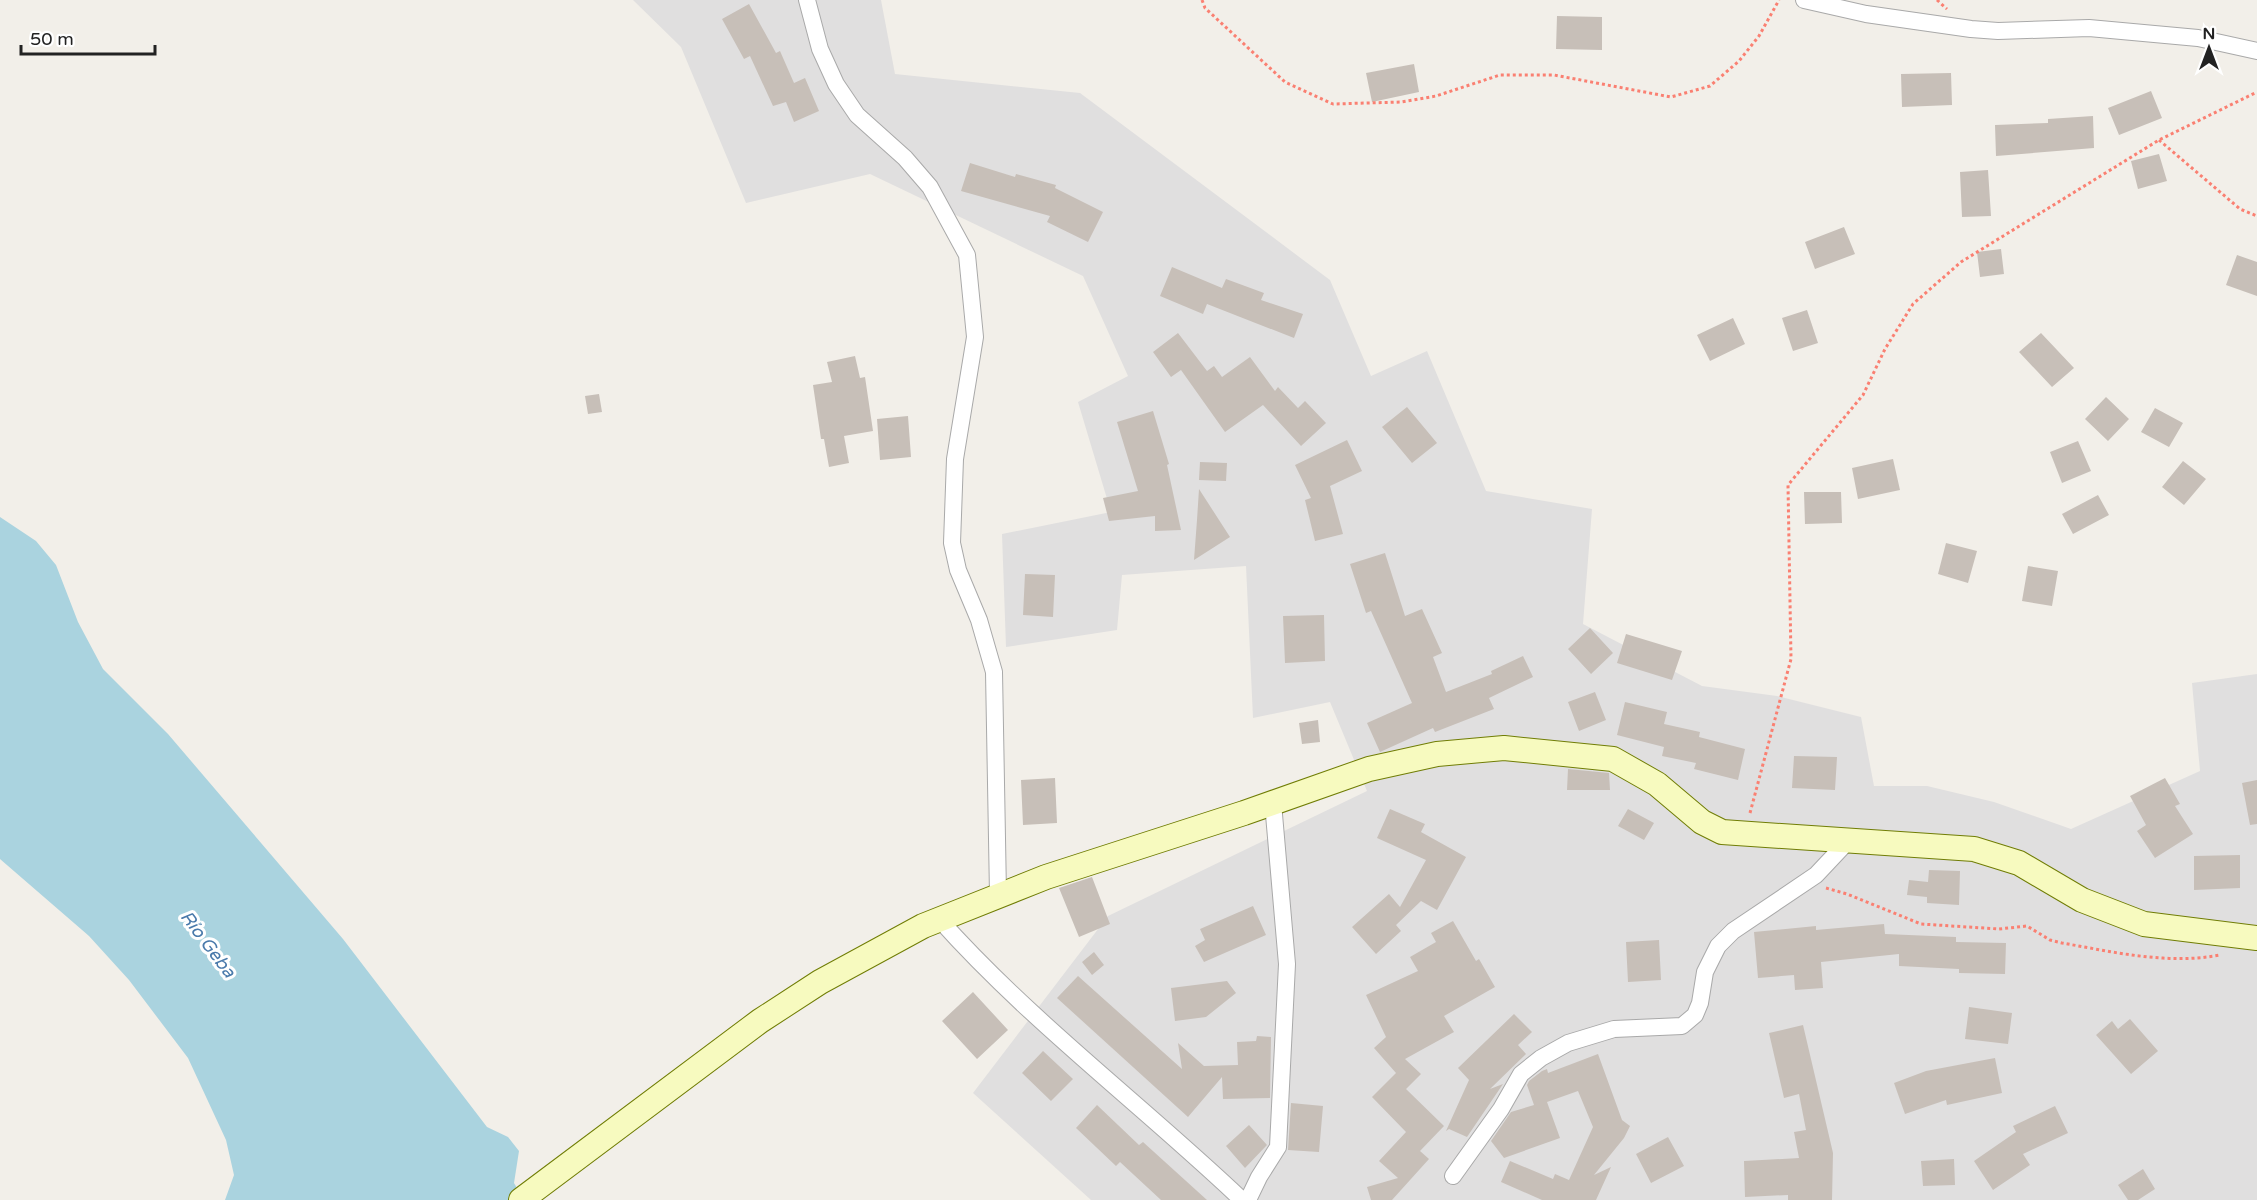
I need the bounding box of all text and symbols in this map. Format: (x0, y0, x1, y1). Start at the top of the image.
scale bar (21, 18, 154, 56)
north arrow (2179, 18, 2239, 78)
text: N (2203, 24, 2215, 44)
text: 50 m (30, 28, 74, 50)
water label: Río Geba (176, 906, 241, 983)

